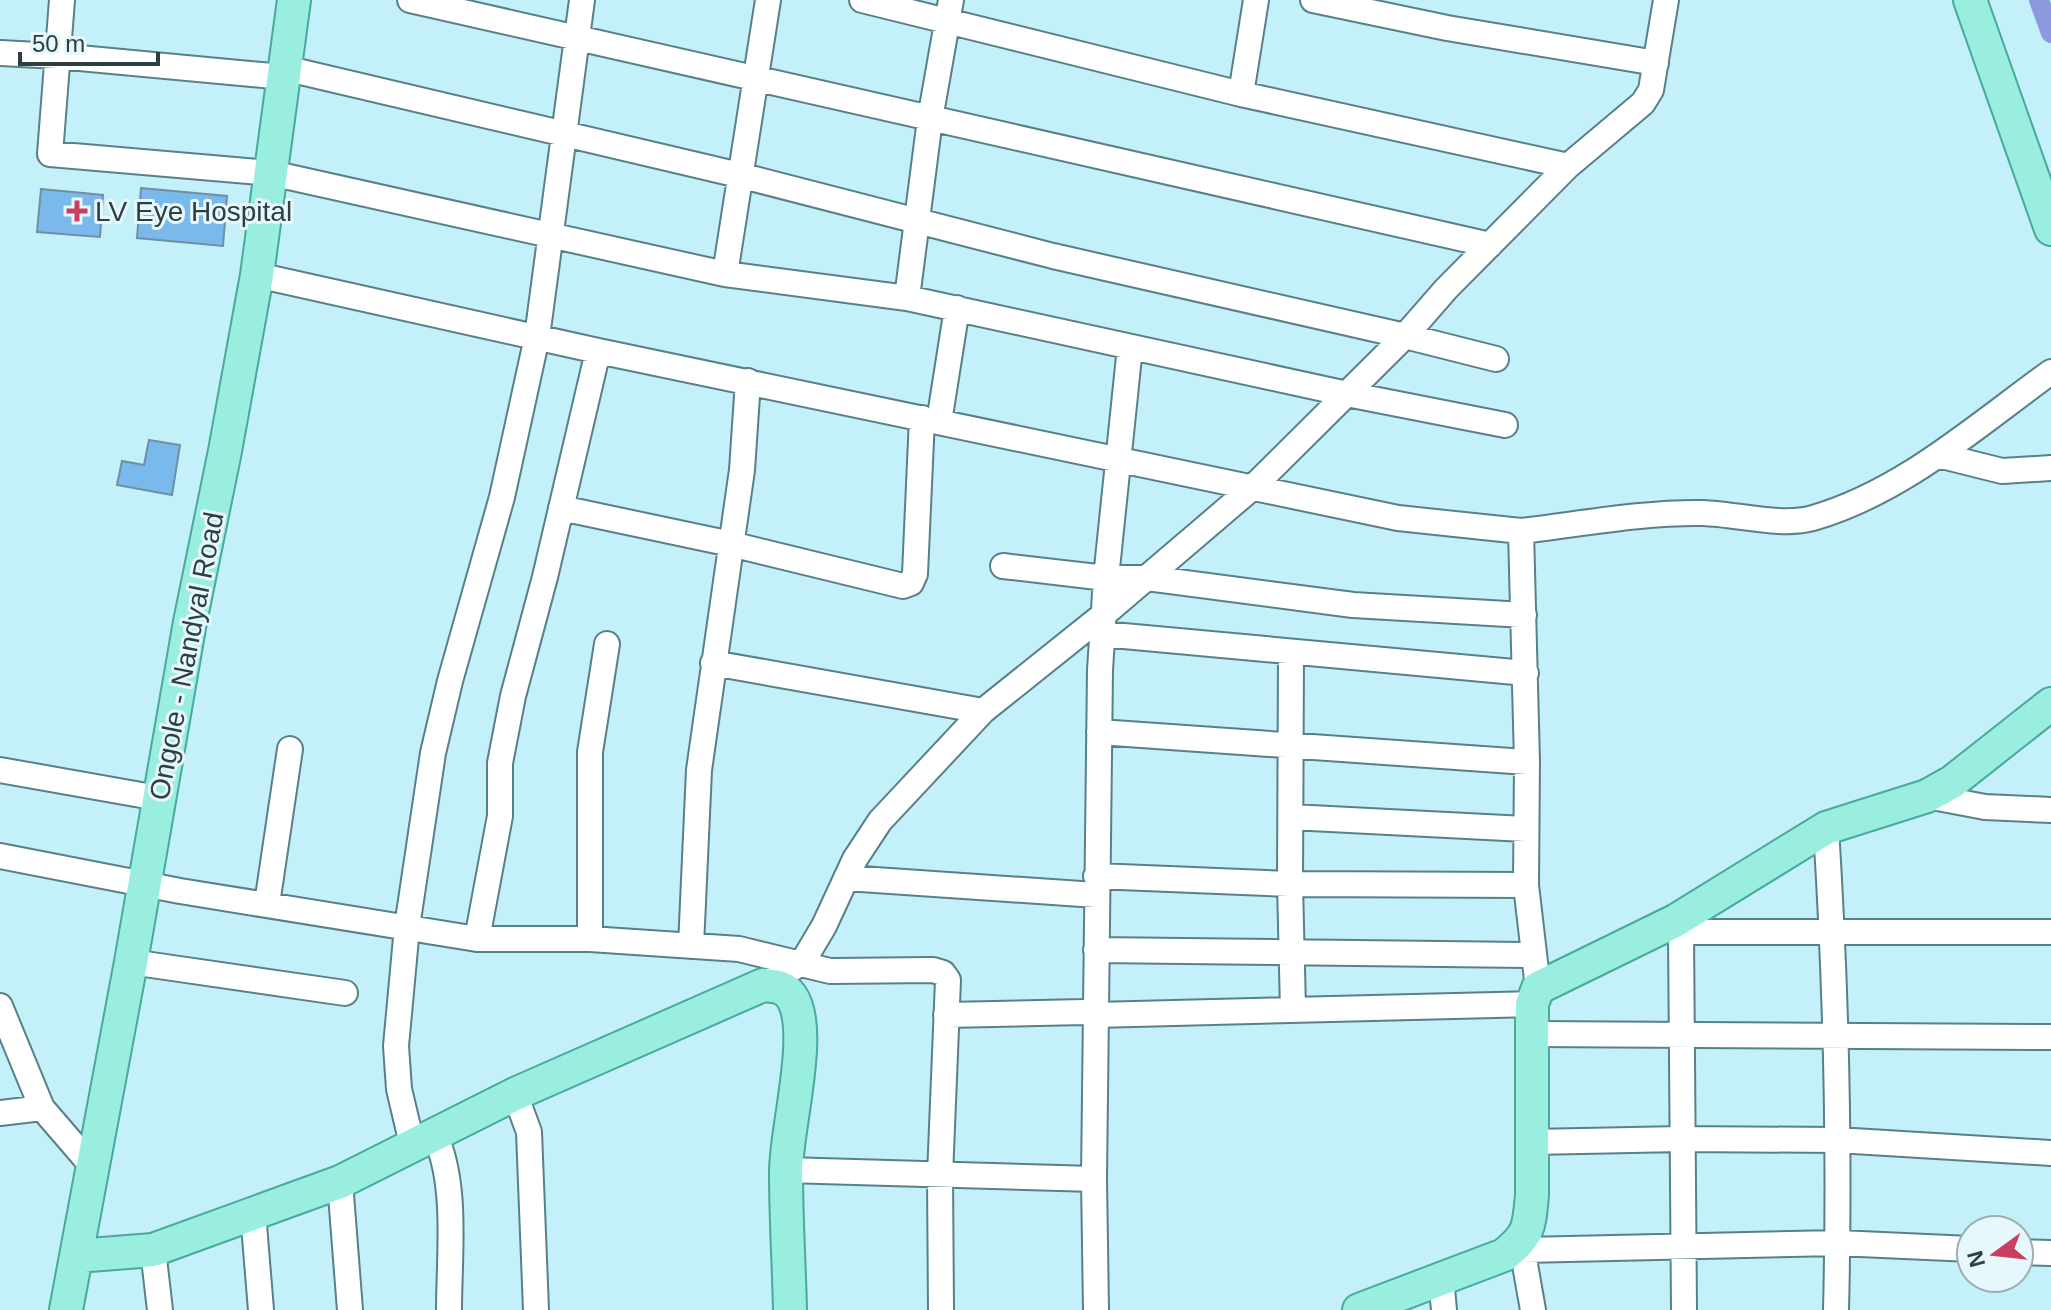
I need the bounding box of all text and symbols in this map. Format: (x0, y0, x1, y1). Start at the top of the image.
scale bar (20, 16, 158, 66)
text: 50 m (32, 30, 85, 57)
place label: LV Eye Hospital (95, 196, 292, 227)
marker: LV Eye Hospital (66, 200, 88, 222)
street label: Ongole - Nandyal Road (143, 510, 230, 803)
north arrow (1955, 1214, 2035, 1294)
text: N (1962, 1248, 1990, 1270)

